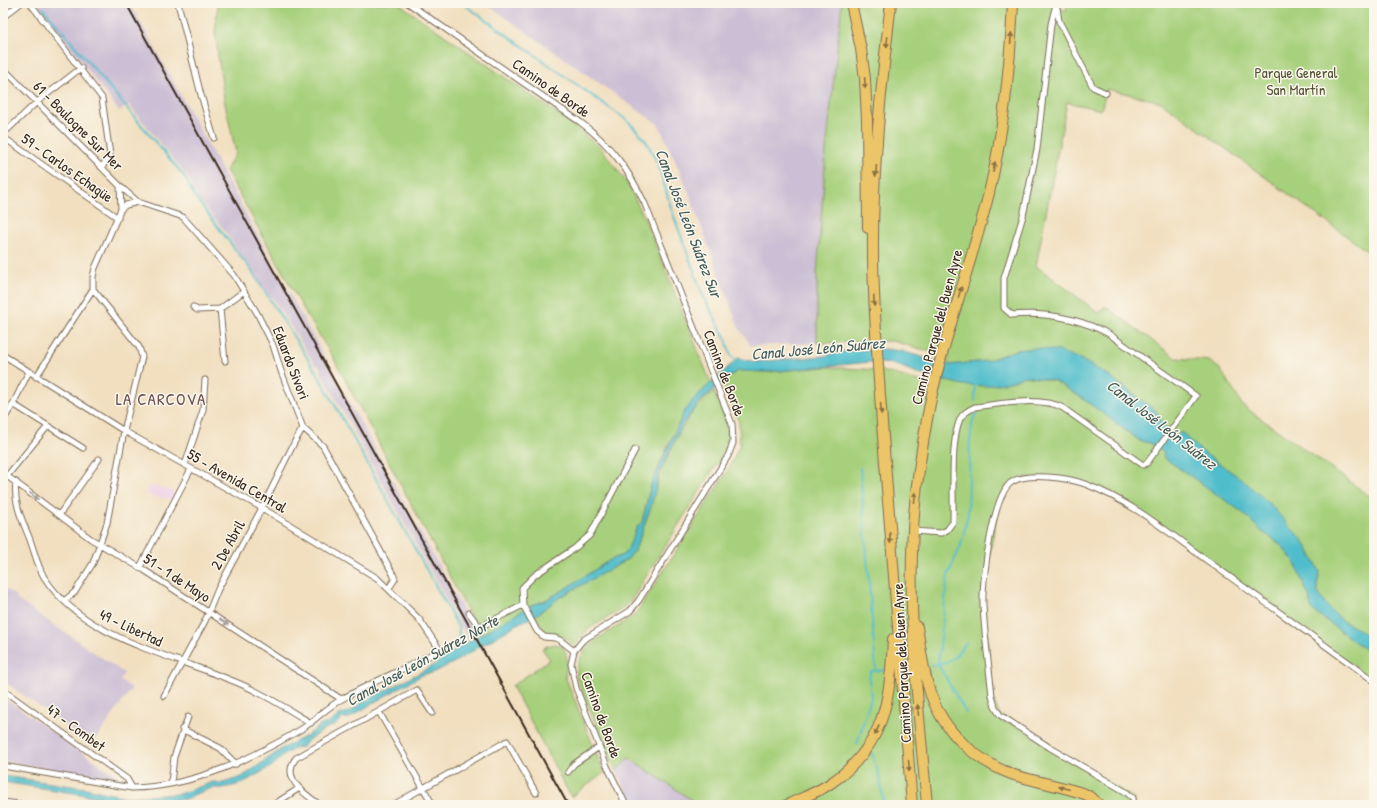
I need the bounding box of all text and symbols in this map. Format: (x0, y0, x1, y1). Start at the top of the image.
one-way arrow (1007, 32, 1014, 44)
one-way arrow (884, 36, 890, 48)
street label: Camino de Borde (508, 53, 594, 122)
park label: Parque General San Martín (1255, 62, 1337, 100)
street label: 61 - Boulogne Sur Mer (29, 76, 128, 176)
one-way arrow (862, 77, 869, 89)
street label: 59 - Carlos Echagüe (17, 128, 117, 207)
water label: Canal José León Suárez Sur (650, 145, 728, 302)
one-way arrow (992, 160, 998, 173)
one-way arrow (872, 165, 879, 177)
street label: Camino Parque del Buen Ayre (906, 247, 967, 407)
one-way arrow (957, 286, 963, 298)
one-way arrow (871, 295, 878, 307)
street label: Eduardo Sivori (268, 323, 315, 402)
street label: Camino de Borde (698, 327, 750, 419)
water label: Canal José León Suárez (750, 331, 887, 365)
water label: Canal José León Suárez (1102, 374, 1223, 475)
district label: LA CARCOVA (116, 387, 206, 410)
one-way arrow (877, 403, 884, 415)
street label: 55 - Avenida Central (183, 443, 291, 518)
one-way arrow (912, 491, 919, 503)
one-way arrow (29, 492, 40, 500)
street label: 2 De Abril (205, 516, 250, 573)
one-way arrow (887, 532, 894, 544)
street label: 51 - 1 de Mayo (140, 548, 215, 607)
street label: Camino Parque del Buen Ayre (887, 583, 916, 743)
street label: 49 - Libertad (96, 604, 167, 651)
water label: Canal José León Suárez Norte (342, 609, 503, 711)
one-way arrow (218, 619, 230, 626)
street label: Camino de Borde (576, 669, 627, 761)
street label: 47 - Combet (43, 699, 111, 757)
one-way arrow (915, 704, 922, 716)
one-way arrow (874, 724, 880, 736)
one-way arrow (905, 760, 912, 772)
one-way arrow (1058, 785, 1070, 791)

